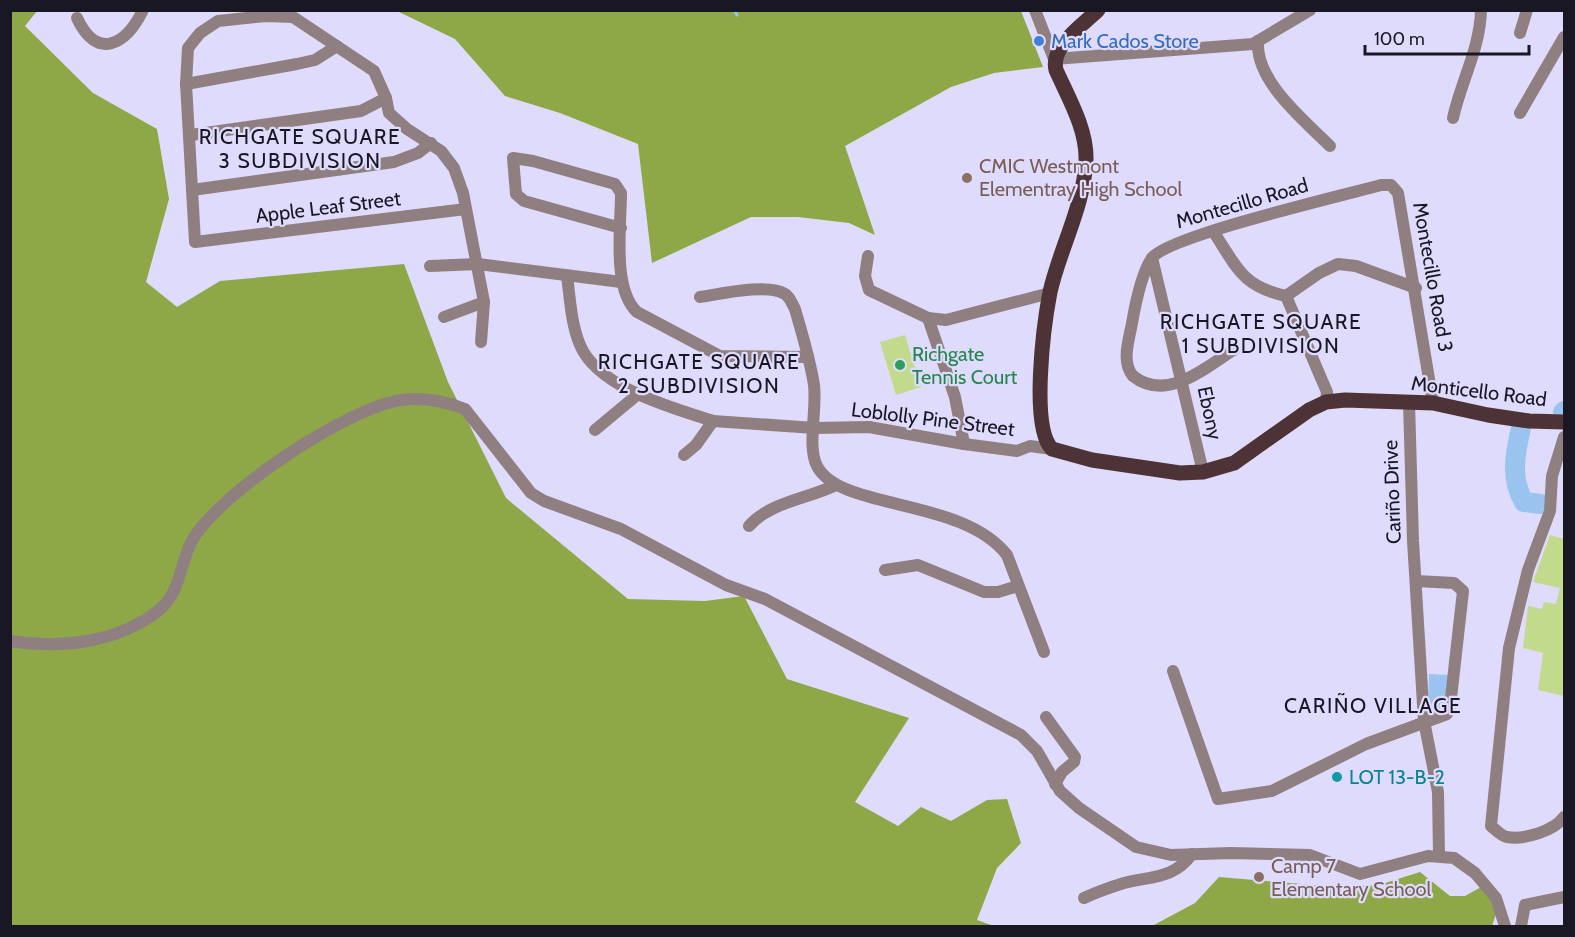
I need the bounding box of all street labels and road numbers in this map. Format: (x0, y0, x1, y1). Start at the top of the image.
street label: Montecillo Road (1173, 173, 1311, 233)
street label: Apple Leaf Street (254, 186, 402, 228)
street label: Montecillo Road 3 (1408, 200, 1458, 354)
street label: Monticello Road (1410, 371, 1548, 411)
street label: Ebony (1193, 384, 1227, 442)
street label: Loblolly Pine Street (850, 397, 1016, 441)
street label: Cariño Drive (1378, 440, 1406, 544)

